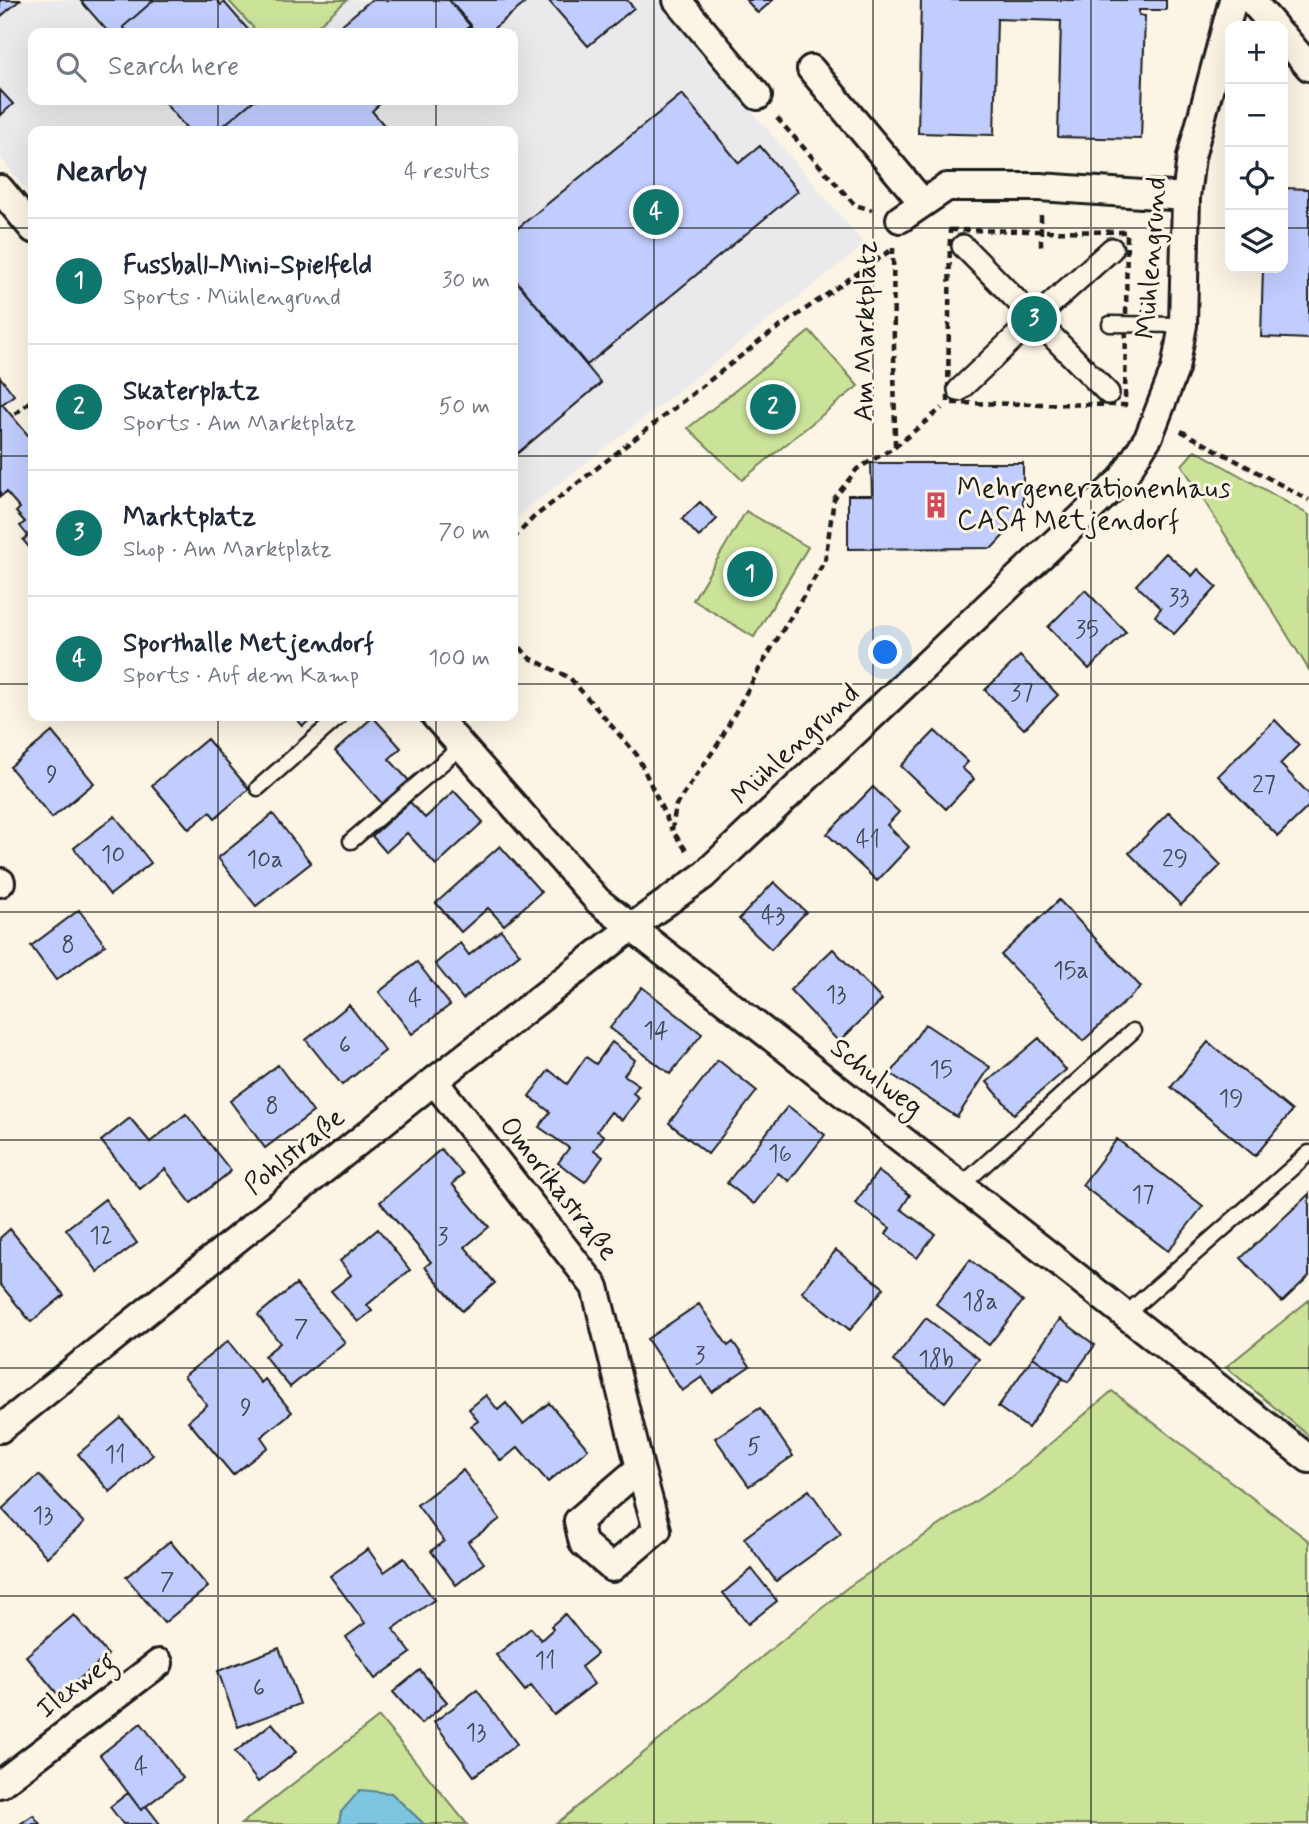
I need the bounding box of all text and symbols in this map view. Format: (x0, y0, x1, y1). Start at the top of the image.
map controls (1225, 21, 1288, 273)
button: + (1225, 21, 1288, 84)
search box (28, 28, 518, 105)
icon: search (52, 48, 90, 86)
text: Search here (108, 50, 239, 84)
button: − (1225, 84, 1288, 147)
button: locate (1225, 147, 1288, 210)
text: Nearby (56, 152, 147, 191)
text: 4 results (404, 157, 490, 187)
street label: Mühlengrund (1128, 176, 1176, 340)
pin: 4 (633, 186, 679, 238)
button: layers (1225, 210, 1288, 273)
street label: Am Marktplatz (846, 240, 886, 422)
text: Fussball-Mini-Spielfeld (123, 249, 372, 283)
text: 1 (74, 266, 84, 296)
text: 30 m (442, 266, 490, 296)
text: Sports · Mühlengrund (123, 283, 341, 313)
pin: 3 (1011, 293, 1057, 345)
text: Skaterplatz (123, 375, 259, 409)
pin: 2 (750, 381, 796, 433)
text: 2 (73, 392, 85, 422)
text: 50 m (439, 392, 490, 422)
text: Sports · Am Marktplatz (123, 409, 356, 439)
place label: Mehrgenerationenhaus CASA Metjendorf (957, 471, 1231, 540)
building icon: Mehrgenerationenhaus CASA Metjendorf (921, 490, 951, 520)
text: Marktplatz (123, 501, 256, 535)
text: 3 (74, 518, 84, 548)
text: 70 m (438, 518, 490, 548)
text: Shop · Am Marktplatz (123, 535, 332, 565)
pin: 1 (727, 548, 773, 600)
house number: 33 (1169, 583, 1190, 614)
house number: 35 (1075, 615, 1099, 646)
text: Sporthalle Metjendorf (123, 627, 374, 661)
your location (868, 635, 902, 669)
text: 4 (72, 644, 86, 674)
text: 100 m (428, 644, 490, 674)
text: Sports · Auf dem Kamp (123, 661, 359, 691)
street label: Mühlengrund (724, 676, 868, 814)
house number: 37 (1011, 678, 1033, 709)
house number: 9 (46, 760, 58, 791)
house number: 27 (1252, 770, 1276, 801)
house number: 41 (856, 825, 880, 856)
house number: 10 (101, 840, 125, 871)
house number: 29 (1162, 844, 1188, 875)
house number: 10a (247, 845, 283, 876)
house number: 43 (761, 901, 785, 932)
house number: 8 (61, 930, 75, 961)
house number: 15a (1053, 956, 1089, 987)
house number: 13 (826, 980, 846, 1011)
house number: 4 (408, 984, 422, 1015)
house number: 14 (643, 1016, 669, 1047)
house number: 6 (339, 1030, 351, 1061)
street label: Schulweg (821, 1030, 930, 1128)
house number: 15 (929, 1055, 953, 1086)
house number: 19 (1218, 1084, 1244, 1115)
house number: 8 (265, 1091, 279, 1122)
street label: Pohlstraße (237, 1100, 353, 1204)
street label: Omorikastraße (490, 1109, 626, 1269)
house number: 16 (768, 1139, 792, 1170)
house number: 17 (1132, 1180, 1154, 1211)
house number: 12 (89, 1221, 113, 1252)
house number: 3 (438, 1222, 449, 1253)
house number: 18a (962, 1287, 998, 1318)
house number: 7 (294, 1314, 308, 1345)
house number: 3 (695, 1341, 706, 1372)
house number: 18b (918, 1345, 954, 1376)
house number: 9 (240, 1393, 252, 1424)
house number: 5 (747, 1432, 761, 1463)
house number: 11 (104, 1440, 126, 1471)
house number: 13 (33, 1501, 53, 1532)
house number: 7 (160, 1567, 174, 1598)
street label: Ilexweg (30, 1644, 126, 1730)
house number: 11 (534, 1646, 556, 1677)
house number: 6 (253, 1673, 265, 1704)
house number: 13 (466, 1718, 486, 1749)
house number: 4 (134, 1752, 148, 1783)

